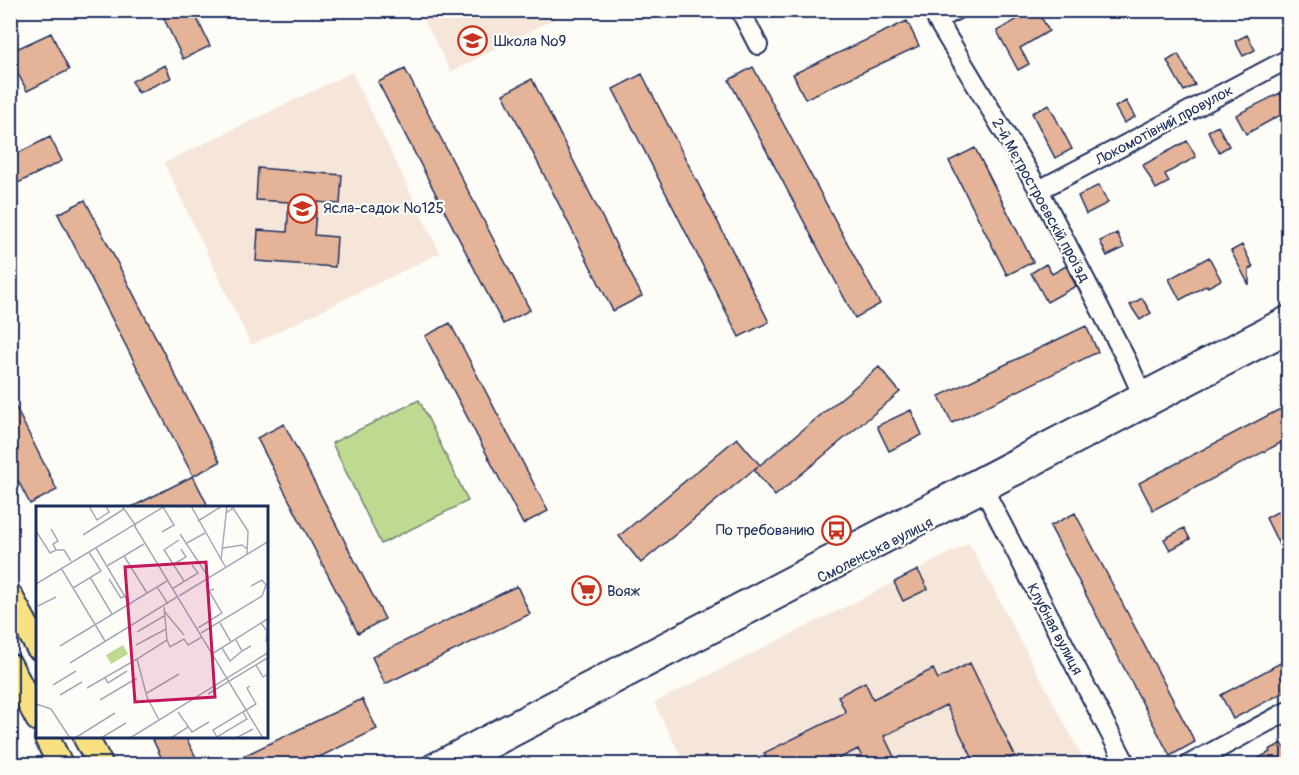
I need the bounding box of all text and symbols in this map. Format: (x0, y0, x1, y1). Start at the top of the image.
school or university icon: Школа №9 (457, 25, 489, 57)
place label: Школа №9 (494, 32, 566, 51)
street label: Локомотівний провулок (1091, 81, 1237, 170)
street label: 2-й Мєтростроєвскій проїзд (987, 115, 1094, 286)
school or university icon: Ясла-садок №125 (286, 192, 318, 224)
place label: Ясла-садок №125 (323, 199, 444, 218)
inset map (36, 506, 268, 739)
street label: Смоленська вулиця (814, 513, 936, 588)
bus stop icon: По требованию (820, 514, 852, 546)
place label: По требованию (716, 521, 815, 540)
supermarket icon: Вояж (570, 575, 602, 607)
street label: Клубная вулиця (1022, 580, 1087, 678)
place label: Вояж (607, 582, 641, 601)

